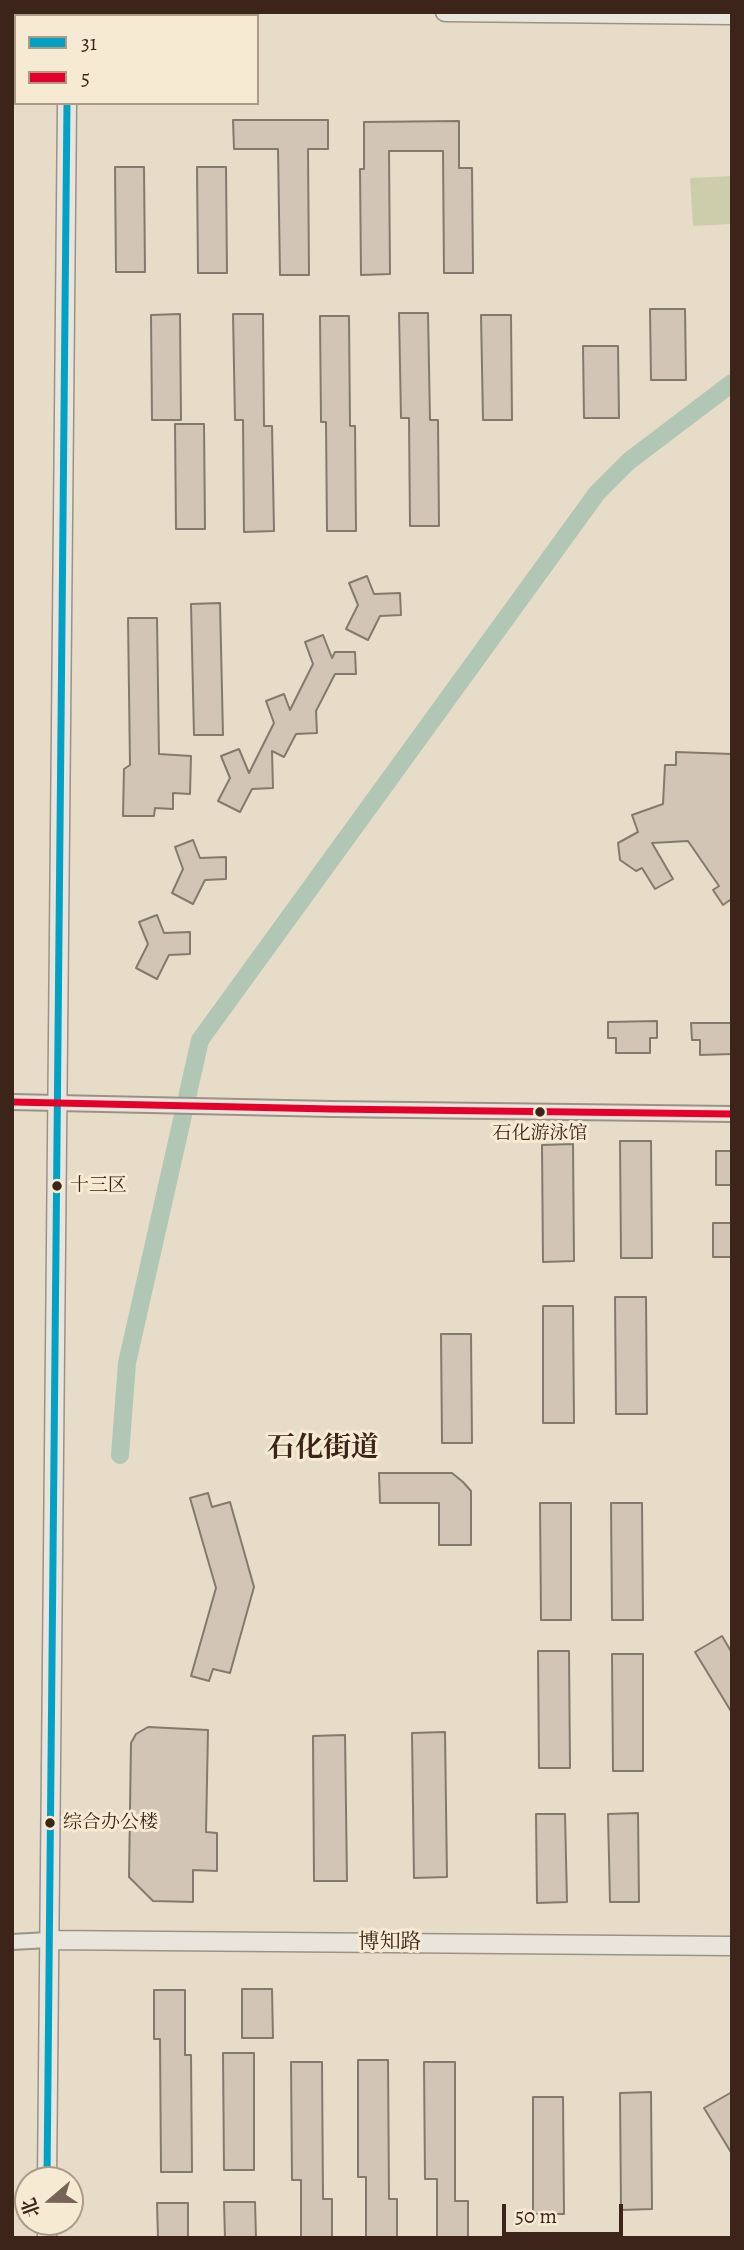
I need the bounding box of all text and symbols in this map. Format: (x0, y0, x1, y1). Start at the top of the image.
legend (14, 14, 259, 105)
text: 31 (81, 29, 97, 57)
text: 5 (81, 64, 90, 92)
marker: 石化游泳馆 (533, 1105, 547, 1119)
place label: 石化游泳馆 (493, 1123, 587, 1145)
place label: 十三区 (70, 1175, 127, 1197)
marker: 十三区 (50, 1179, 64, 1193)
district label: 石化街道 (267, 1432, 379, 1466)
place label: 综合办公楼 (63, 1812, 158, 1834)
marker: 综合办公楼 (43, 1816, 57, 1830)
street label: 博知路 (359, 1930, 421, 1956)
north arrow (14, 2166, 84, 2236)
scale bar (506, 2190, 627, 2234)
text: 北 (16, 2194, 47, 2221)
text: 50 m (515, 2202, 557, 2230)

